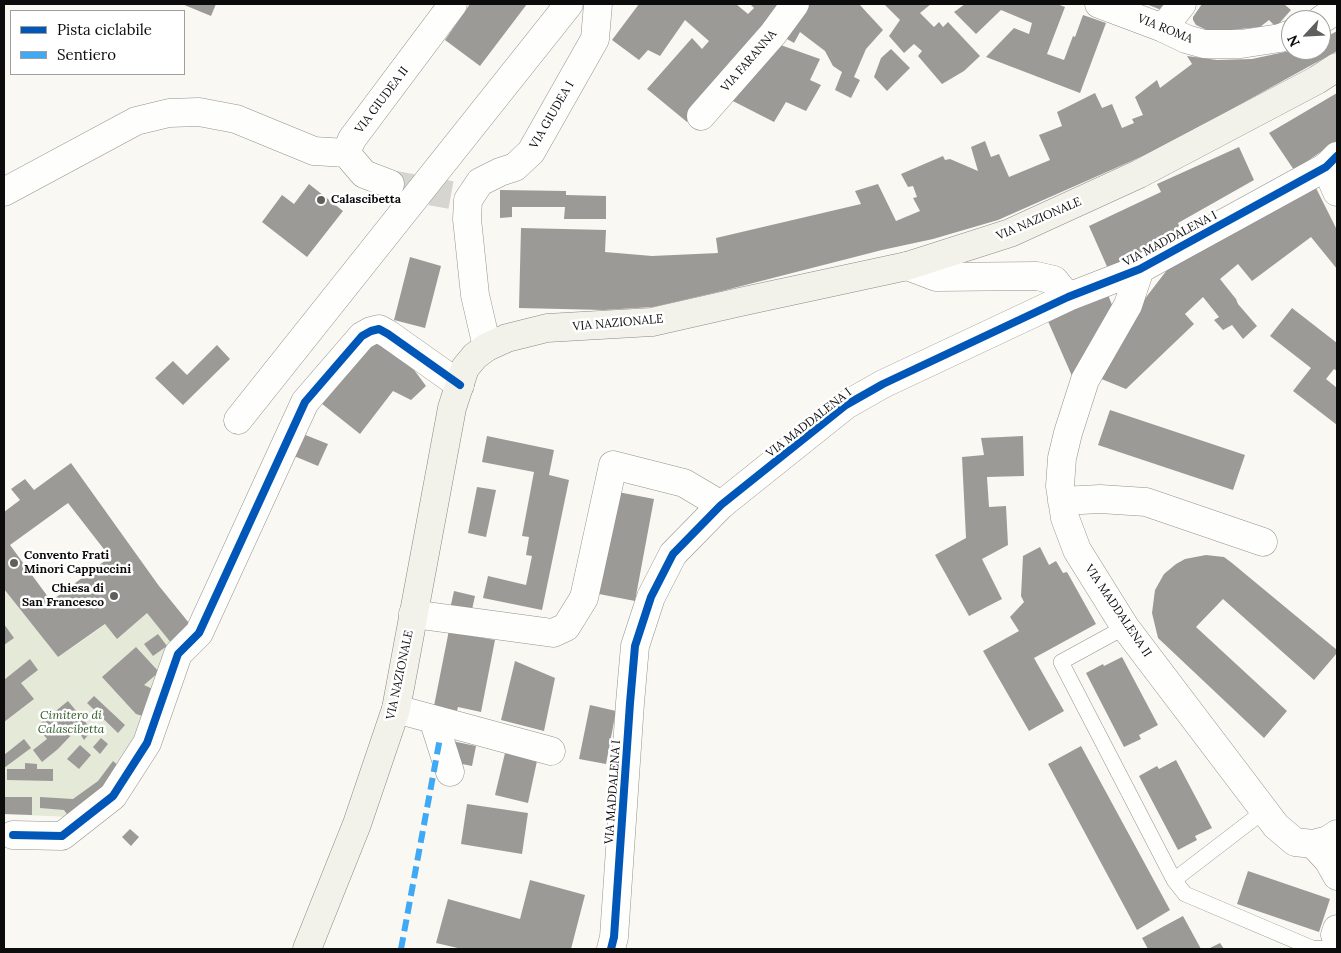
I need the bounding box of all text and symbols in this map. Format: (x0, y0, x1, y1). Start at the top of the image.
legend (10, 10, 185, 75)
north arrow (1281, 10, 1331, 60)
street label: VIA ROMA (1135, 11, 1195, 47)
text: Pista ciclabile (57, 20, 152, 39)
street label: VIA FARANNA (718, 27, 780, 95)
text: N (1283, 32, 1304, 50)
text: Sentiero (57, 45, 116, 64)
street label: VIA GIUDEA II (352, 64, 412, 136)
street label: VIA GIUDEA I (527, 79, 577, 151)
place label: Calascibetta (331, 193, 401, 207)
marker: Calascibetta (315, 194, 327, 206)
street label: VIA NAZIONALE (994, 195, 1084, 243)
street label: VIA MADDALENA I (1121, 208, 1219, 270)
street label: VIA NAZIONALE (572, 312, 664, 334)
street label: VIA MADDALENA I (763, 385, 855, 461)
place label: Convento Frati Minori Cappuccini (24, 549, 131, 577)
marker: Convento Frati Minori Cappuccini (8, 557, 20, 569)
street label: VIA MADDALENA II (1082, 562, 1154, 660)
place label: Chiesa di San Francesco (22, 582, 104, 610)
marker: Chiesa di San Francesco (108, 590, 120, 602)
street label: VIA NAZIONALE (383, 629, 417, 721)
park label: Cimitero di Calascibetta (38, 709, 104, 737)
street label: VIA MADDALENA I (602, 739, 624, 845)

